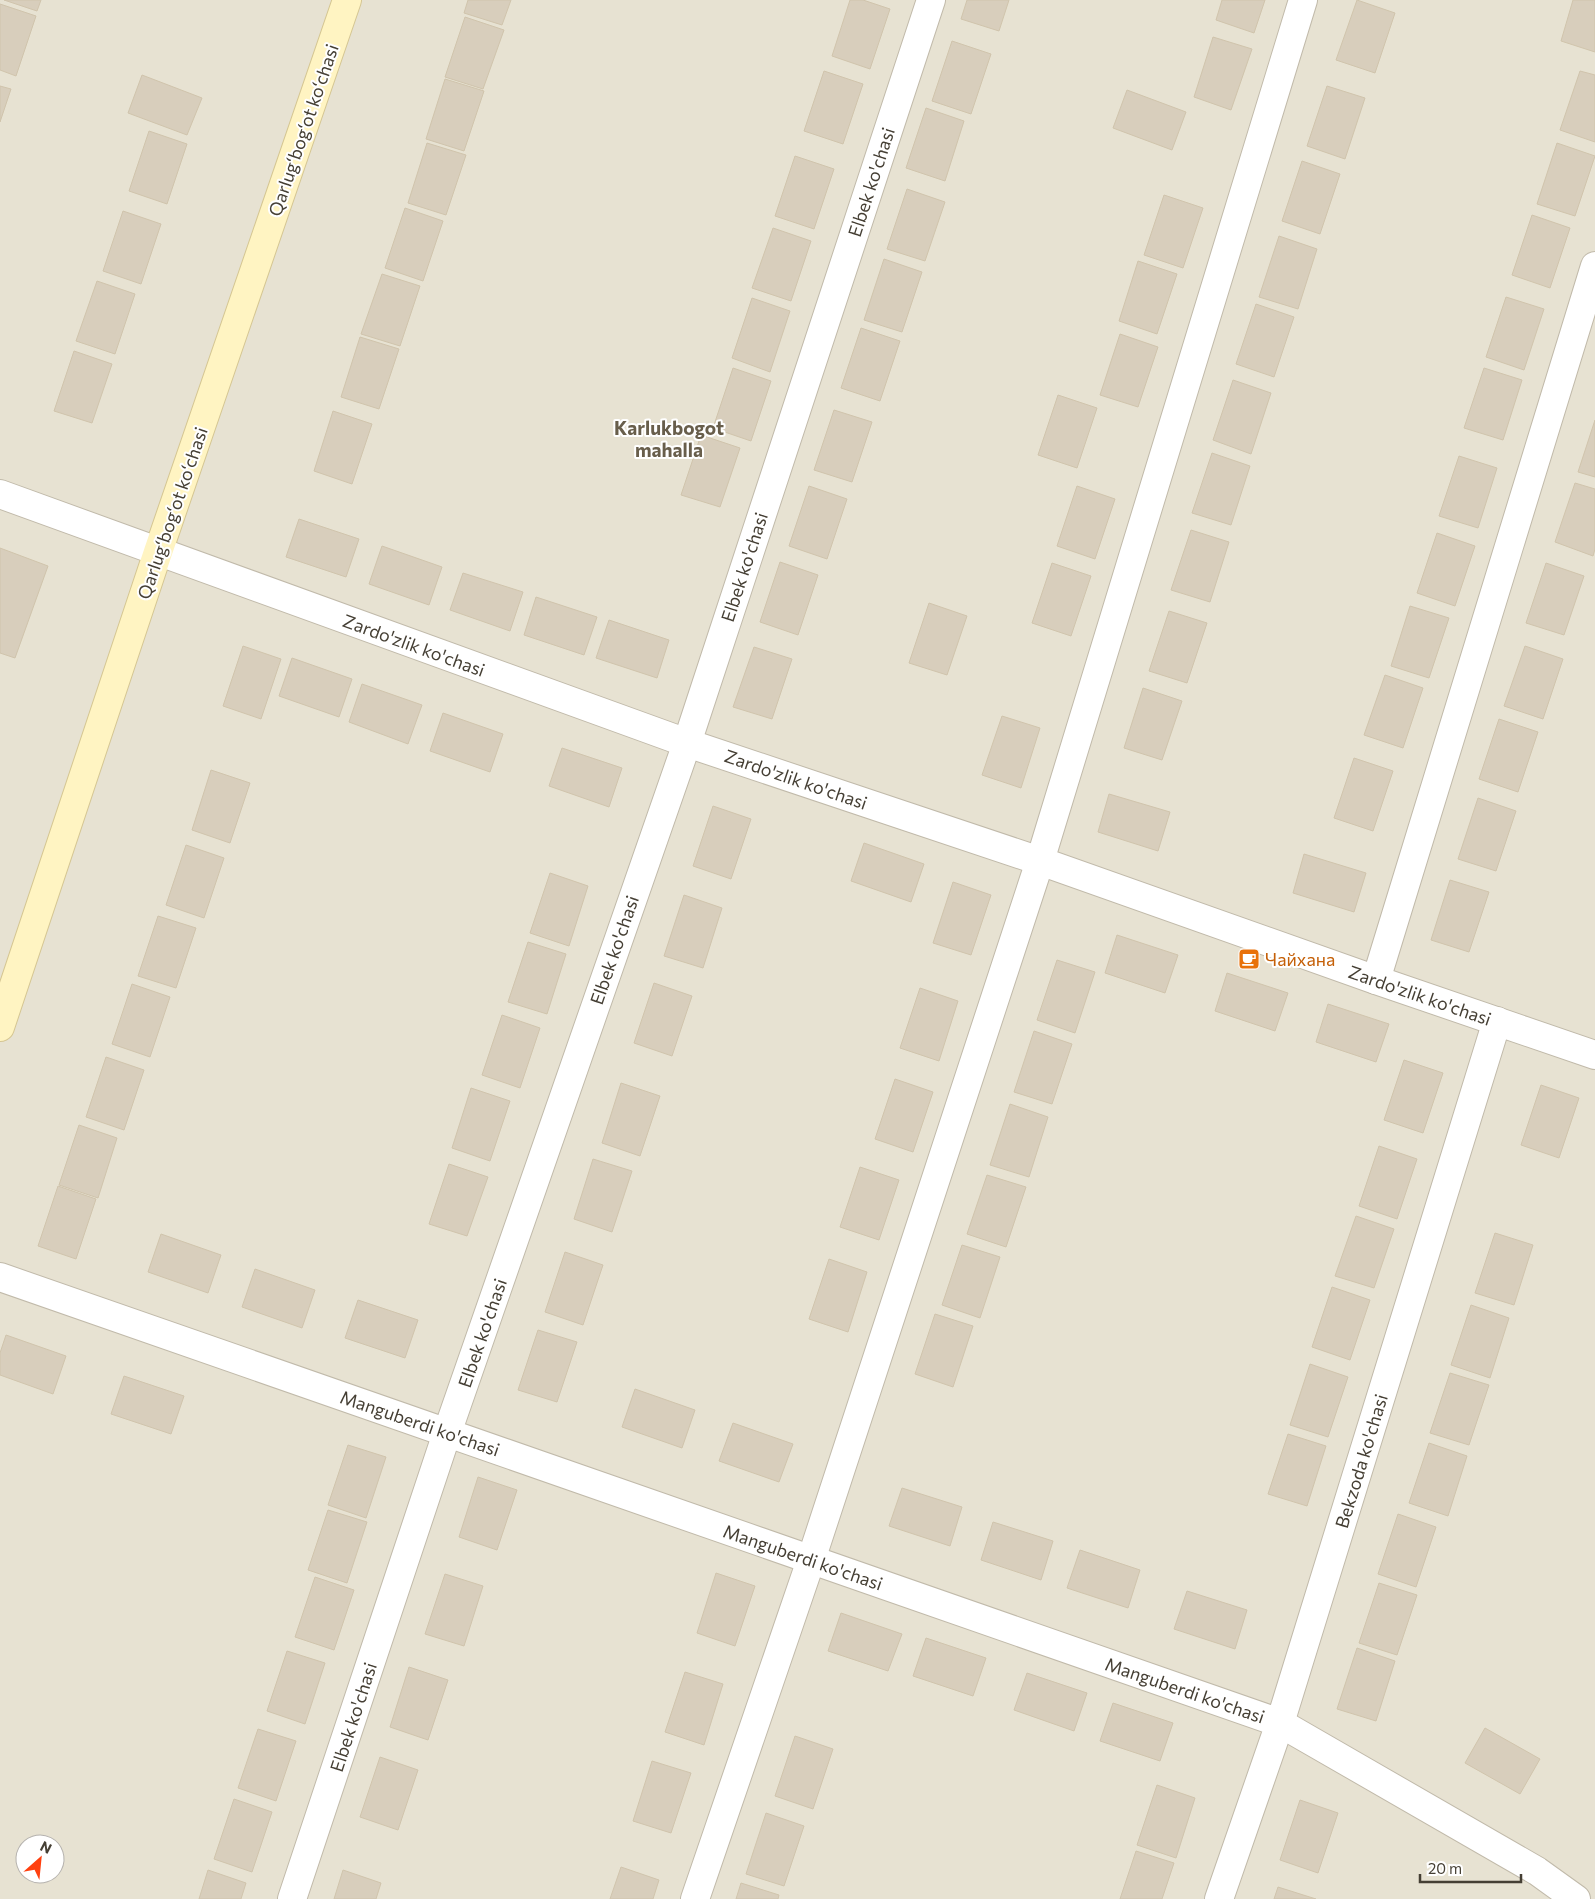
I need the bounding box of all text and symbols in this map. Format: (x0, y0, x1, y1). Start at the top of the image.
street label: Qarlug‘bog‘ot ko‘chasi (263, 41, 343, 219)
street label: Elbek ko'chasi (843, 124, 899, 240)
district label: Karlukbogot mahalla (614, 416, 724, 461)
street label: Qarlug‘bog‘ot ko‘chasi (132, 424, 212, 602)
street label: Elbek ko'chasi (716, 509, 772, 625)
street label: Zardo'zlik ko'chasi (340, 609, 488, 681)
street label: Zardo'zlik ko'chasi (722, 744, 870, 814)
street label: Elbek ko'chasi (585, 893, 643, 1007)
cafe icon: Чайхана (1237, 947, 1261, 971)
place label: Чайхана (1265, 948, 1335, 970)
street label: Zardo'zlik ko'chasi (1346, 960, 1494, 1030)
street label: Elbek ko'chasi (453, 1276, 511, 1390)
street label: Manguberdi ko'chasi (337, 1385, 503, 1461)
street label: Bekzoda ko'chasi (1330, 1391, 1392, 1531)
street label: Manguberdi ko'chasi (720, 1519, 886, 1595)
street label: Manguberdi ko'chasi (1102, 1652, 1268, 1728)
street label: Elbek ko'chasi (325, 1659, 381, 1775)
north arrow (15, 1834, 65, 1884)
text: N (38, 1837, 55, 1857)
scale bar (1420, 1852, 1521, 1884)
text: 20 m (1428, 1859, 1462, 1877)

